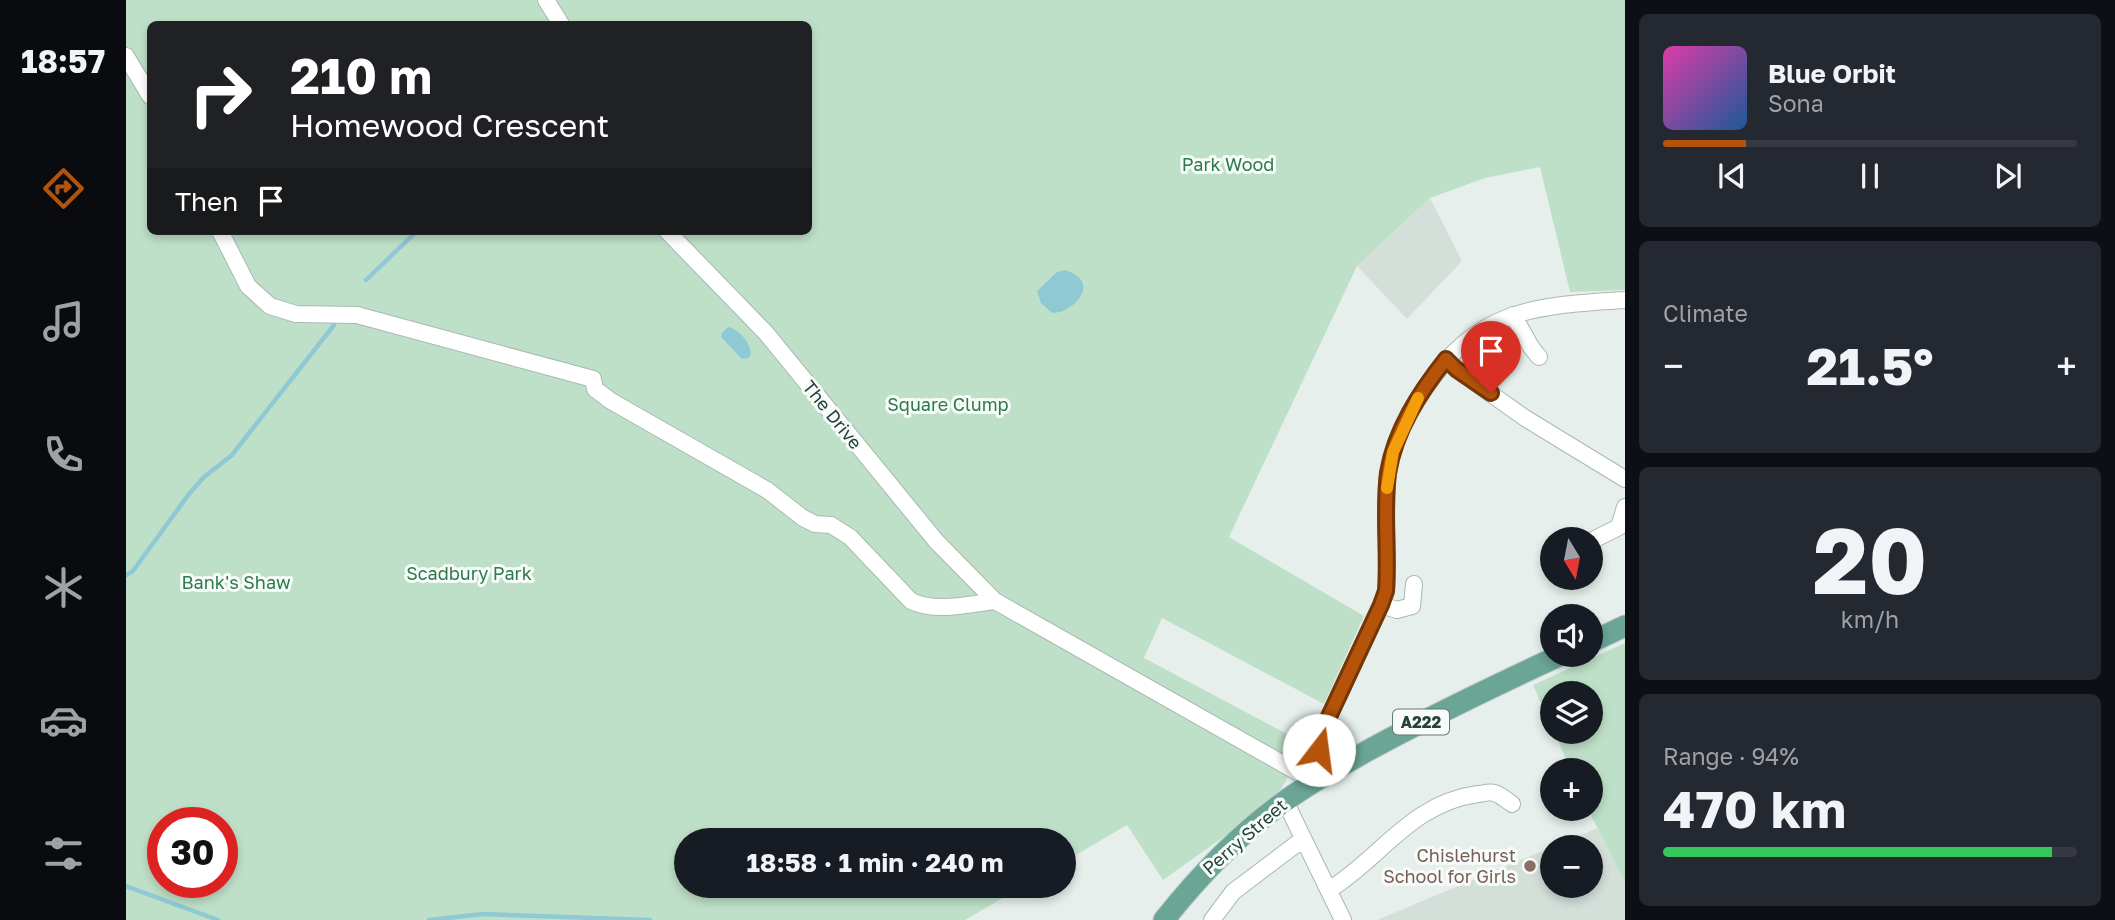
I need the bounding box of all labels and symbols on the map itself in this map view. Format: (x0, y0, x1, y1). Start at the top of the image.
park label: Park Wood (1182, 153, 1274, 175)
pin (1461, 321, 1521, 393)
street label: The Drive (798, 376, 867, 453)
park label: Square Clump (887, 393, 1009, 415)
north arrow (1540, 527, 1603, 590)
park label: Scadbury Park (406, 562, 532, 584)
park label: Bank's Shaw (182, 571, 291, 593)
road number: A222 (1393, 709, 1449, 734)
position arrow (1282, 713, 1356, 787)
street label: Perry Street (1198, 794, 1291, 879)
speed limit sign: 30 (147, 807, 238, 898)
place label: Chislehurst School for Girls (1383, 844, 1516, 887)
marker: Chislehurst School for Girls (1522, 858, 1538, 874)

